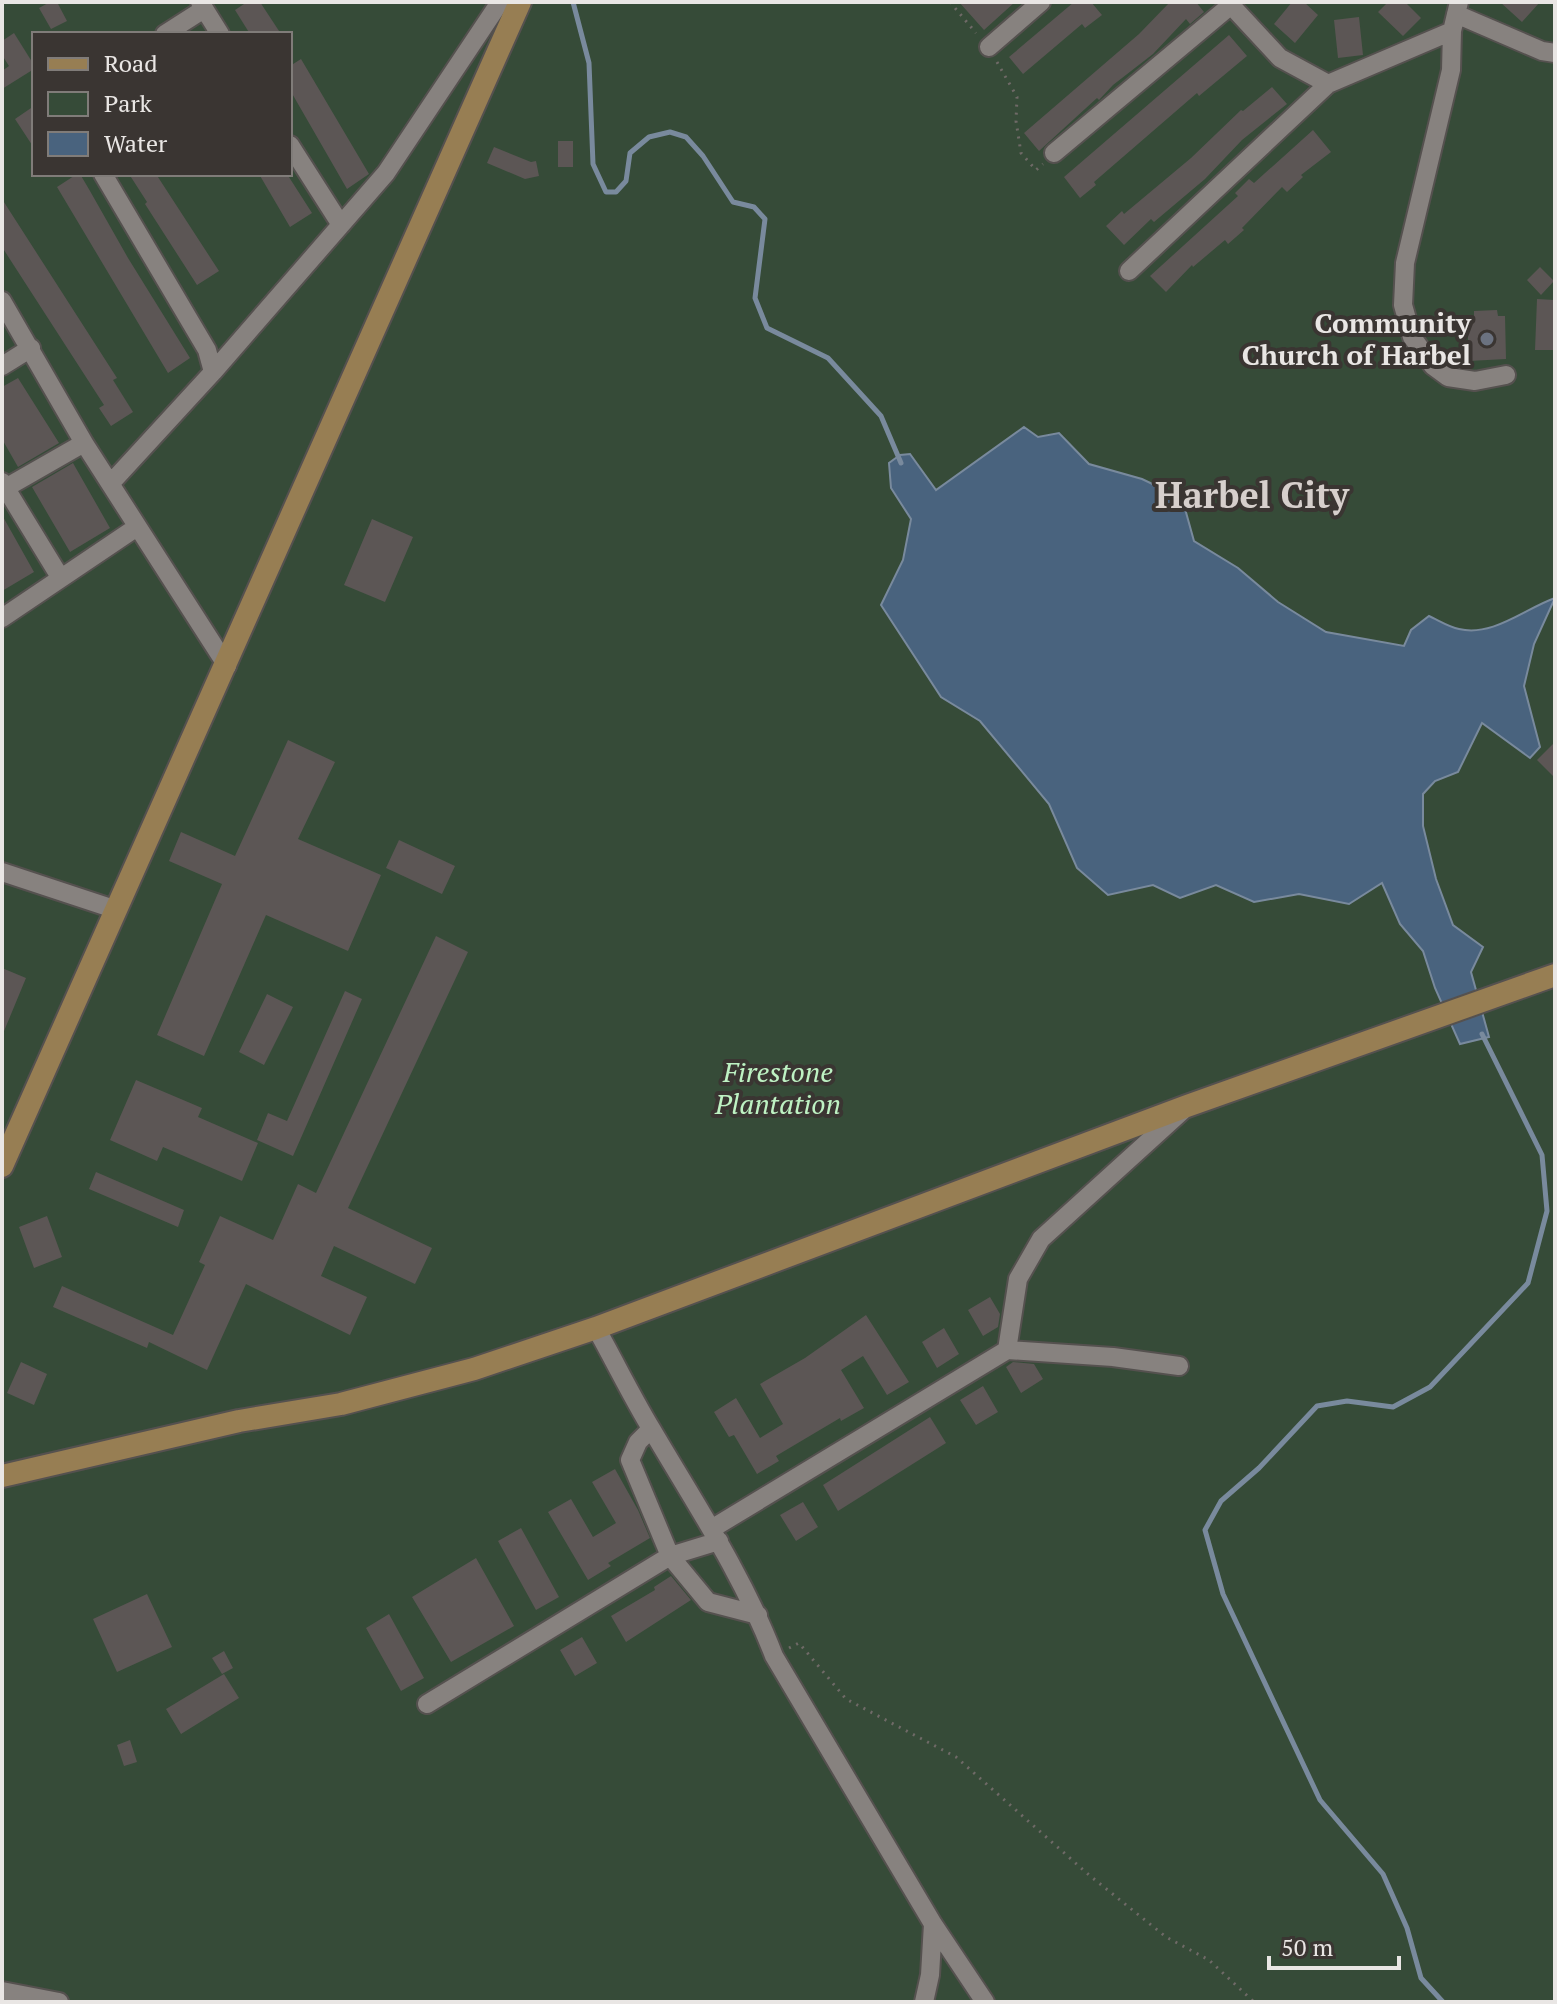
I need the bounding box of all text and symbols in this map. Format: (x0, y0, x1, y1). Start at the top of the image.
legend (32, 32, 292, 176)
text: Road (104, 47, 158, 79)
text: Park (104, 87, 153, 119)
text: Water (104, 127, 168, 159)
place label: Community Church of Harbel (1242, 304, 1472, 373)
marker: Community Church of Harbel (1478, 330, 1496, 348)
district label: Harbel City (1155, 471, 1350, 518)
park label: Firestone Plantation (714, 1053, 841, 1122)
scale bar (1269, 1920, 1399, 1970)
text: 50 m (1281, 1931, 1333, 1963)

